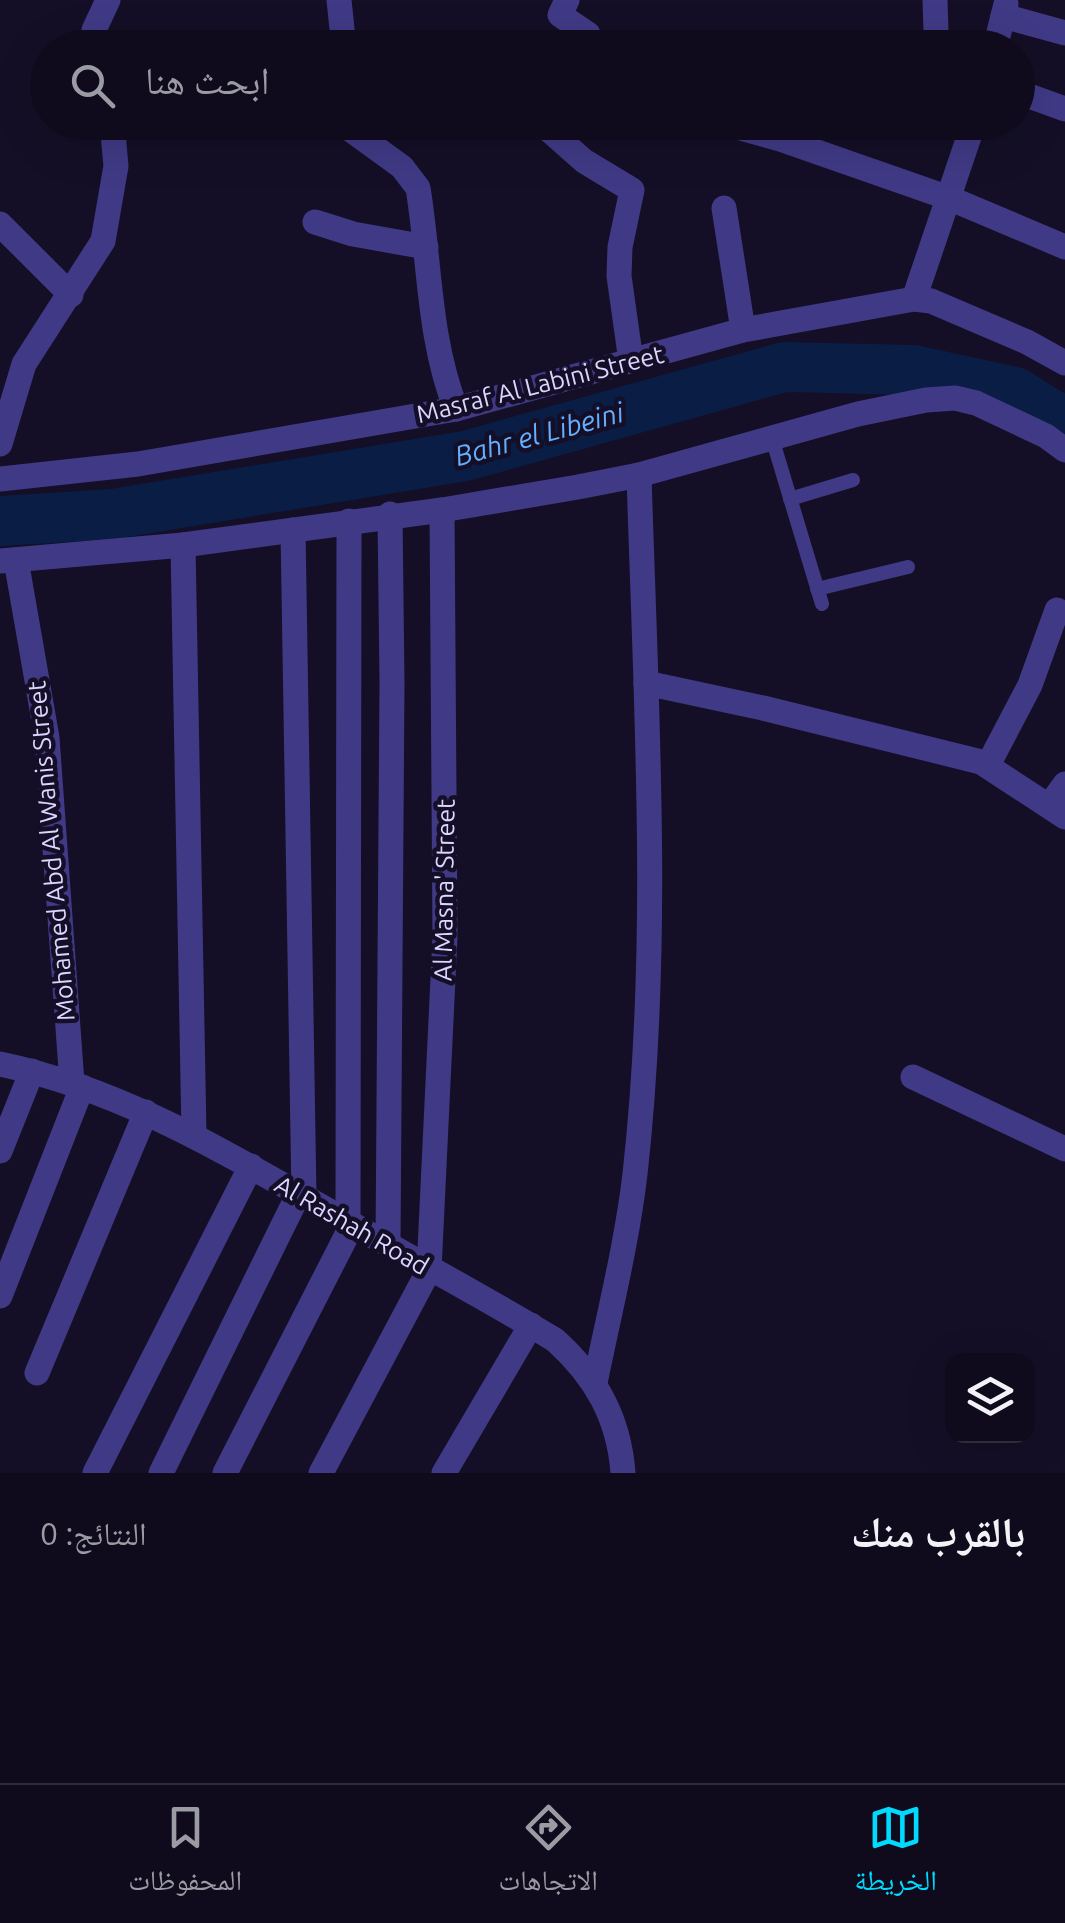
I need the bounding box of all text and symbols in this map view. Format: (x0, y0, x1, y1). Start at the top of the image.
search box (30, 30, 1035, 140)
icon: search (65, 58, 120, 113)
text: ابحث هنا (145, 59, 270, 101)
street label: Masraf Al Labini Street (414, 340, 667, 428)
water label: Bahr el Libeini (451, 396, 628, 471)
street label: Mohamed Abd Al Wanis Street (22, 680, 80, 1022)
street label: Al Masna' Street (428, 798, 460, 981)
street label: Al Rashah Road (270, 1170, 434, 1280)
map controls (945, 1353, 1035, 1443)
button: layers (945, 1353, 1035, 1443)
text: بالقرب منك (851, 1508, 1025, 1555)
text: النتائج: 0 (40, 1515, 147, 1551)
tab: المحفوظات (128, 1800, 242, 1908)
tab: الاتجاهات (499, 1800, 598, 1908)
tab: الخريطة (854, 1800, 937, 1908)

